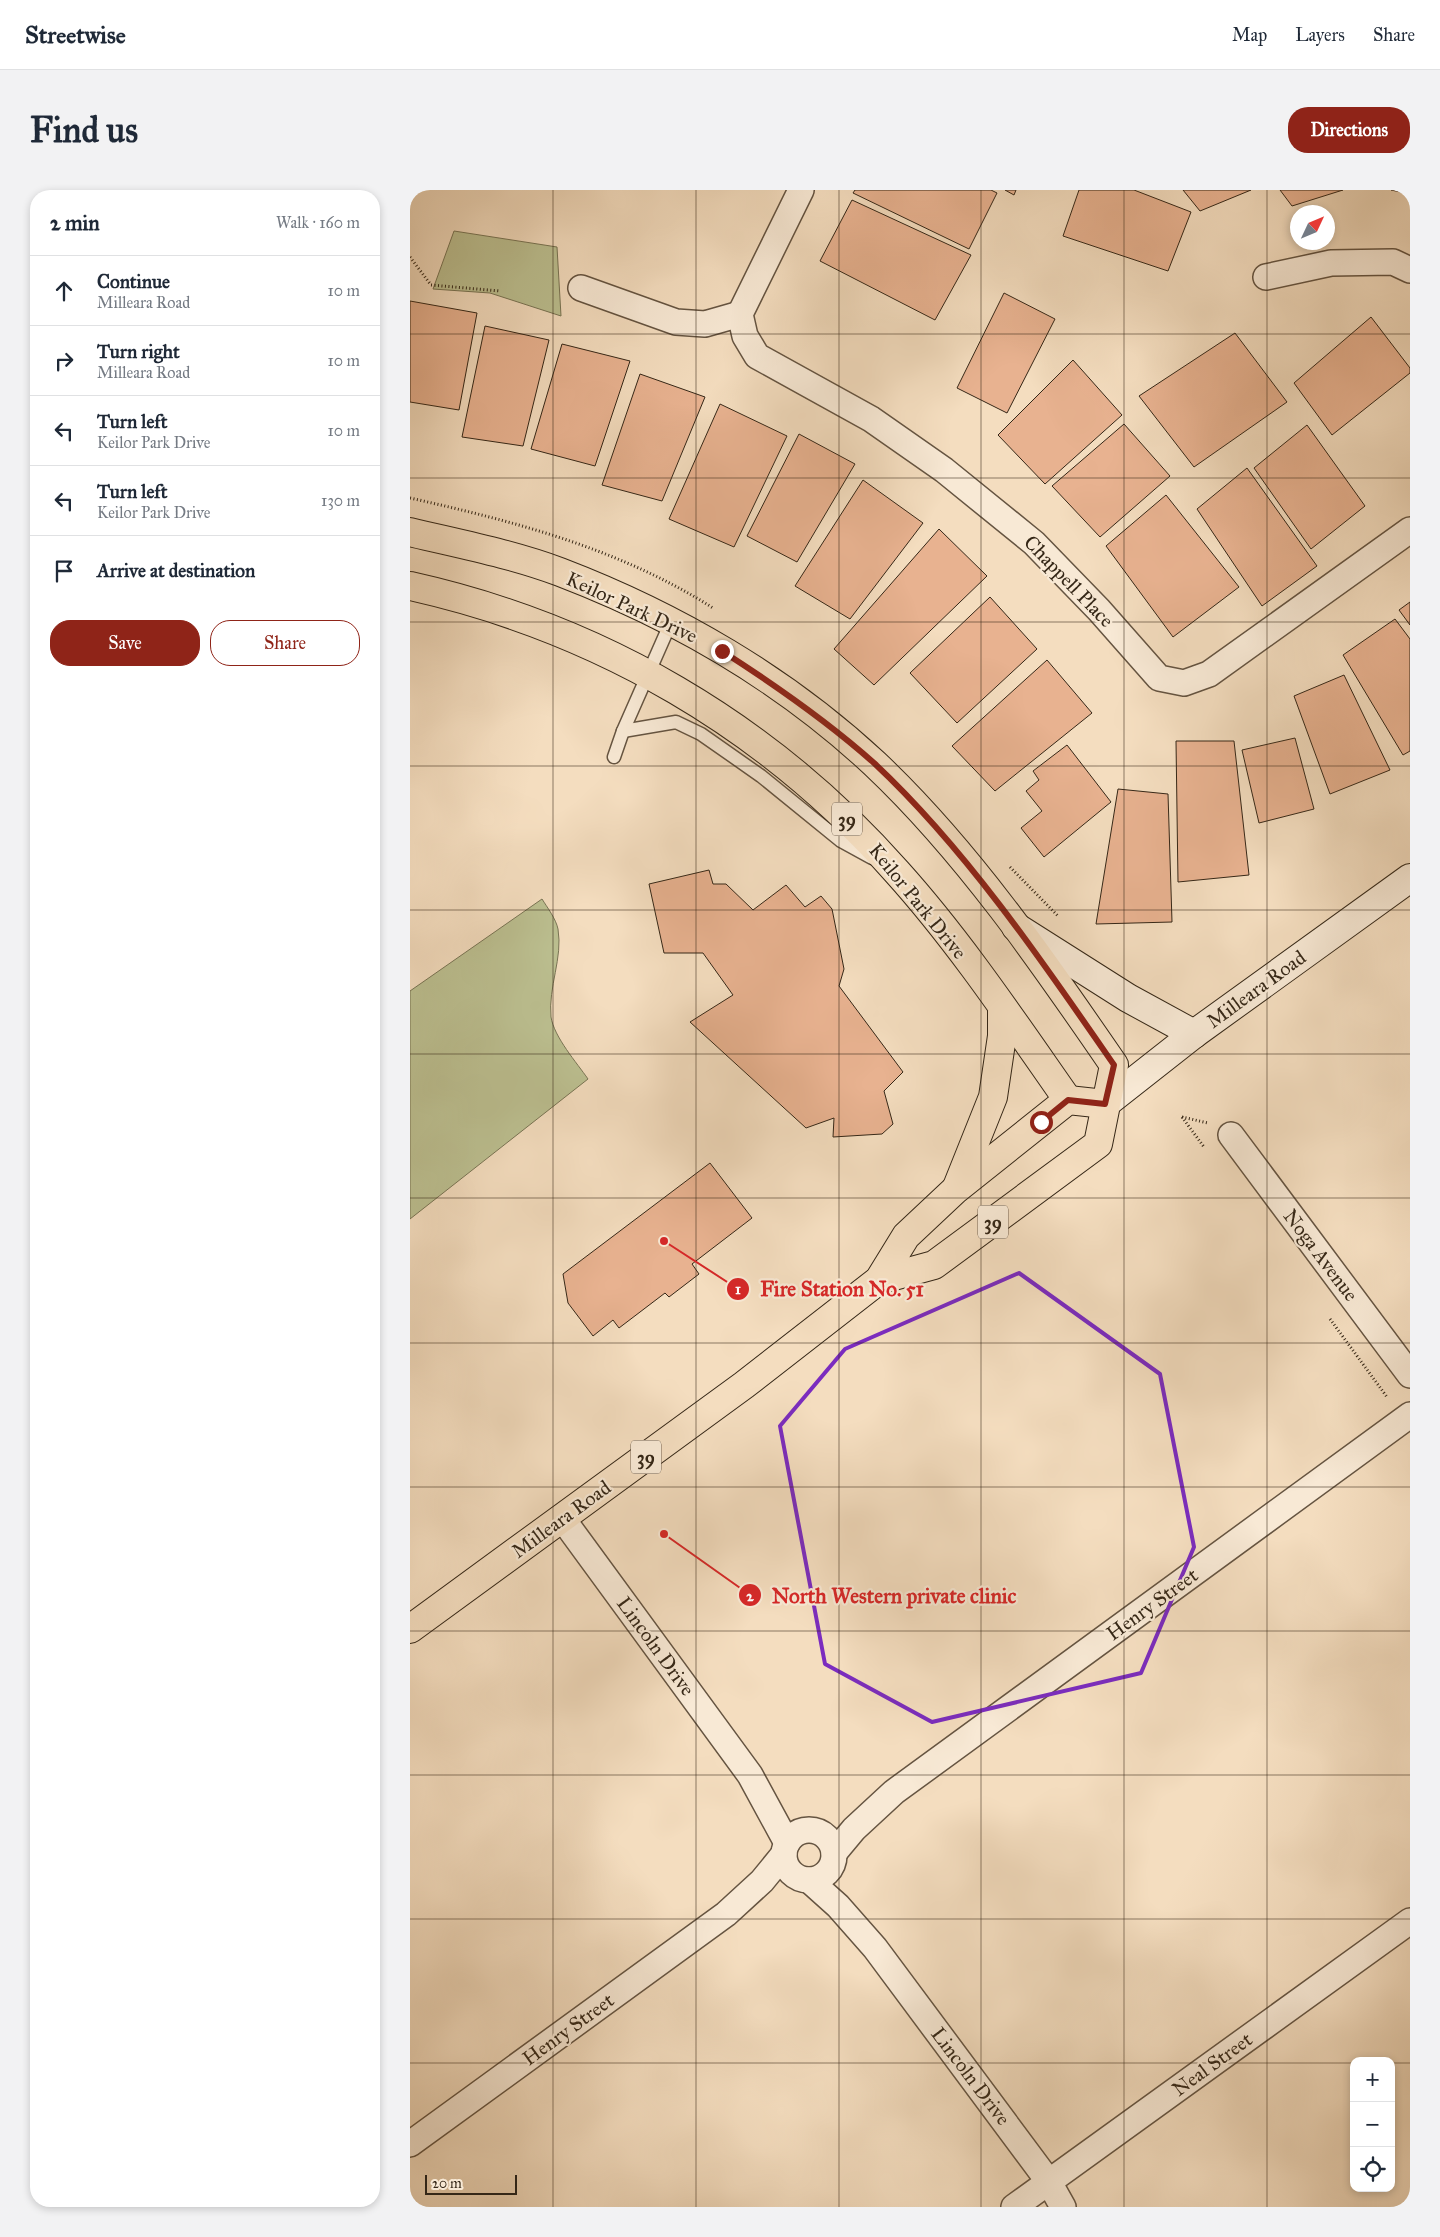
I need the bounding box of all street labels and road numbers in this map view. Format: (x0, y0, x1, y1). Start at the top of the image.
street label: Chappell Place (1019, 530, 1119, 632)
street label: Keilor Park Drive (563, 566, 701, 648)
road number: 39 (832, 802, 862, 836)
street label: Keilor Park Drive (864, 838, 972, 964)
street label: Milleara Road (1202, 945, 1310, 1033)
street label: Noga Avenue (1278, 1204, 1363, 1306)
road number: 39 (978, 1206, 1008, 1238)
road number: 39 (631, 1440, 661, 1474)
street label: Milleara Road (507, 1475, 615, 1563)
street label: Henry Street (1102, 1563, 1202, 1645)
street label: Lincoln Drive (612, 1592, 700, 1700)
street label: Henry Street (518, 1988, 618, 2070)
street label: Lincoln Drive (926, 2022, 1016, 2130)
street label: Neal Street (1167, 2027, 1257, 2101)

